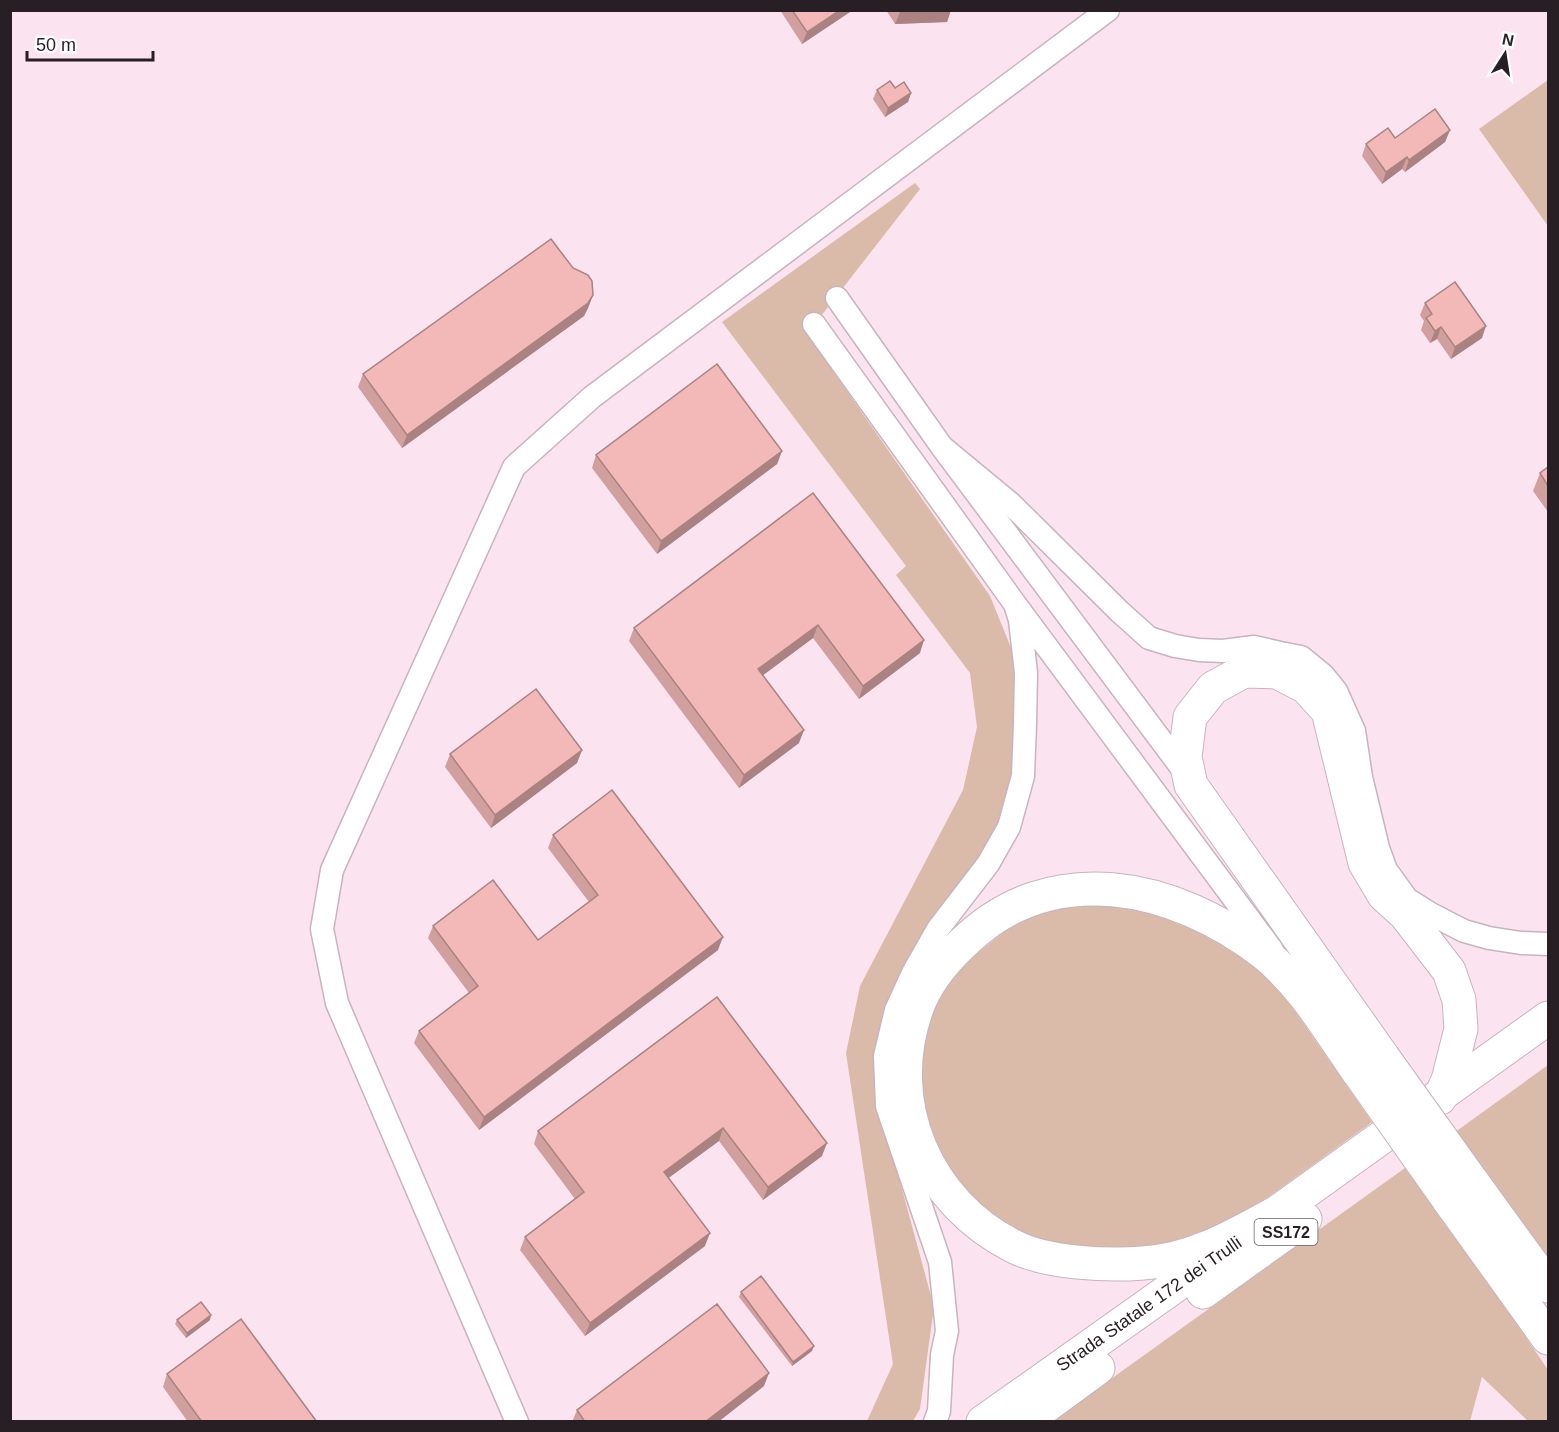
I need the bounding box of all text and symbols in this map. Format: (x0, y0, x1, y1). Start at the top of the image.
scale bar (27, 24, 153, 62)
north arrow (1475, 24, 1535, 84)
text: N (1501, 30, 1515, 49)
text: 50 m (36, 35, 76, 55)
road number: SS172 (1254, 1219, 1318, 1245)
street label: Strada Statale 172 dei Trulli (1053, 1232, 1245, 1376)

